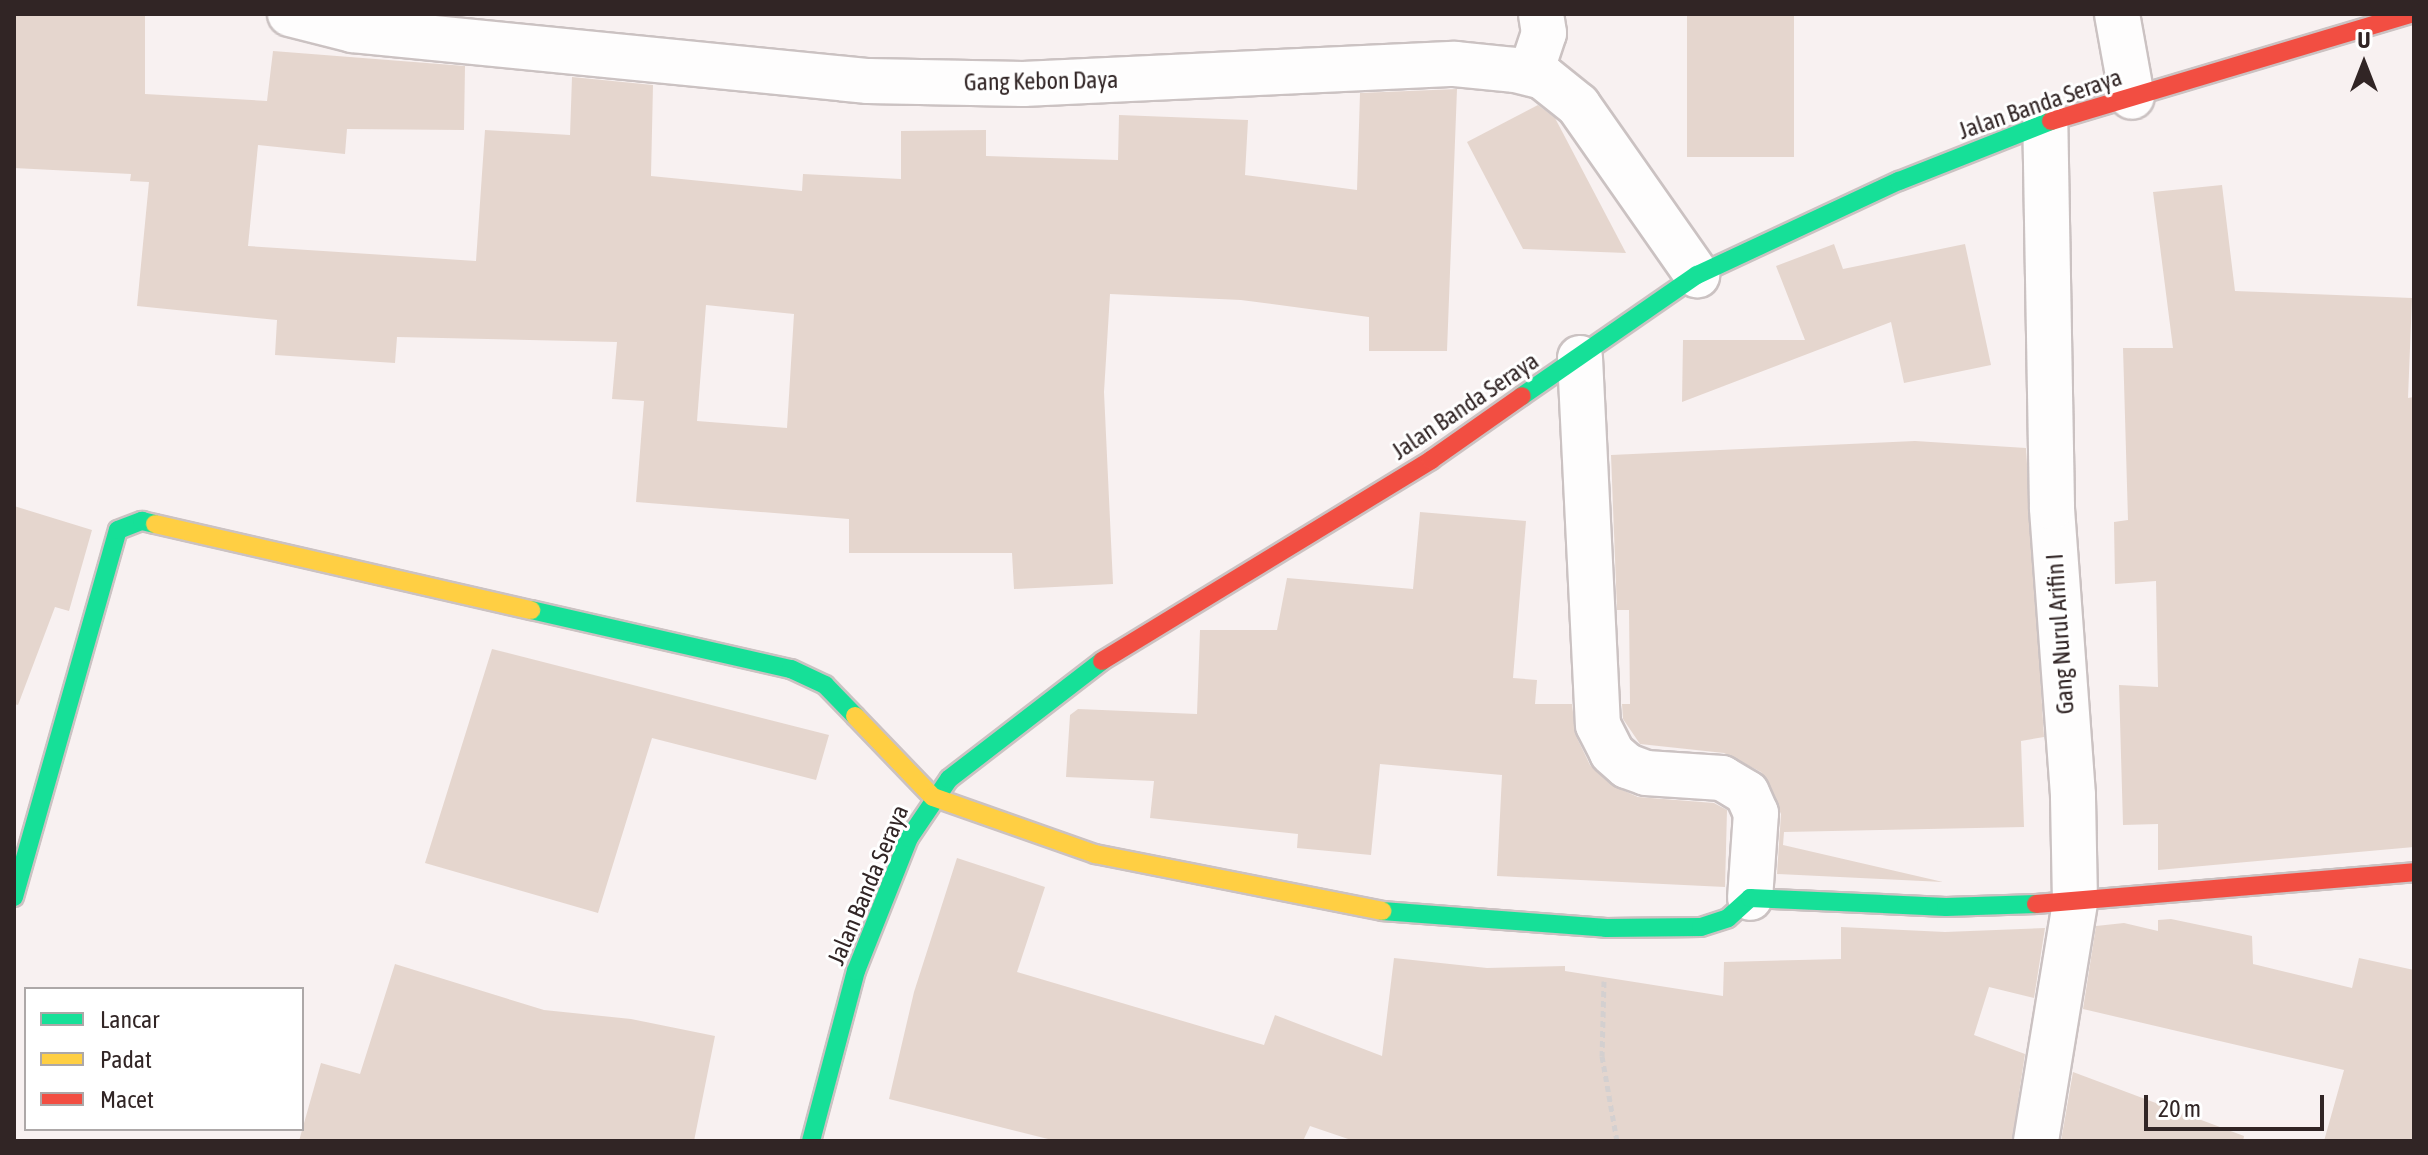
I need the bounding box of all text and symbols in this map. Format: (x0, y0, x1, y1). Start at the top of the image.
north arrow (2324, 24, 2404, 104)
text: U (2358, 27, 2370, 53)
street label: Jalan Banda Seraya (1955, 63, 2125, 145)
street label: Gang Kebon Daya (964, 65, 1118, 97)
street label: Jalan Banda Seraya (1386, 346, 1544, 466)
street label: Gang Nurul Arifin I (2040, 553, 2080, 715)
street label: Jalan Banda Seraya (821, 801, 915, 969)
legend (24, 987, 304, 1131)
text: Lancar (100, 1006, 159, 1033)
text: Padat (100, 1046, 152, 1073)
scale bar (2148, 1079, 2328, 1129)
text: Macet (100, 1086, 154, 1113)
text: 20 m (2158, 1095, 2201, 1122)

